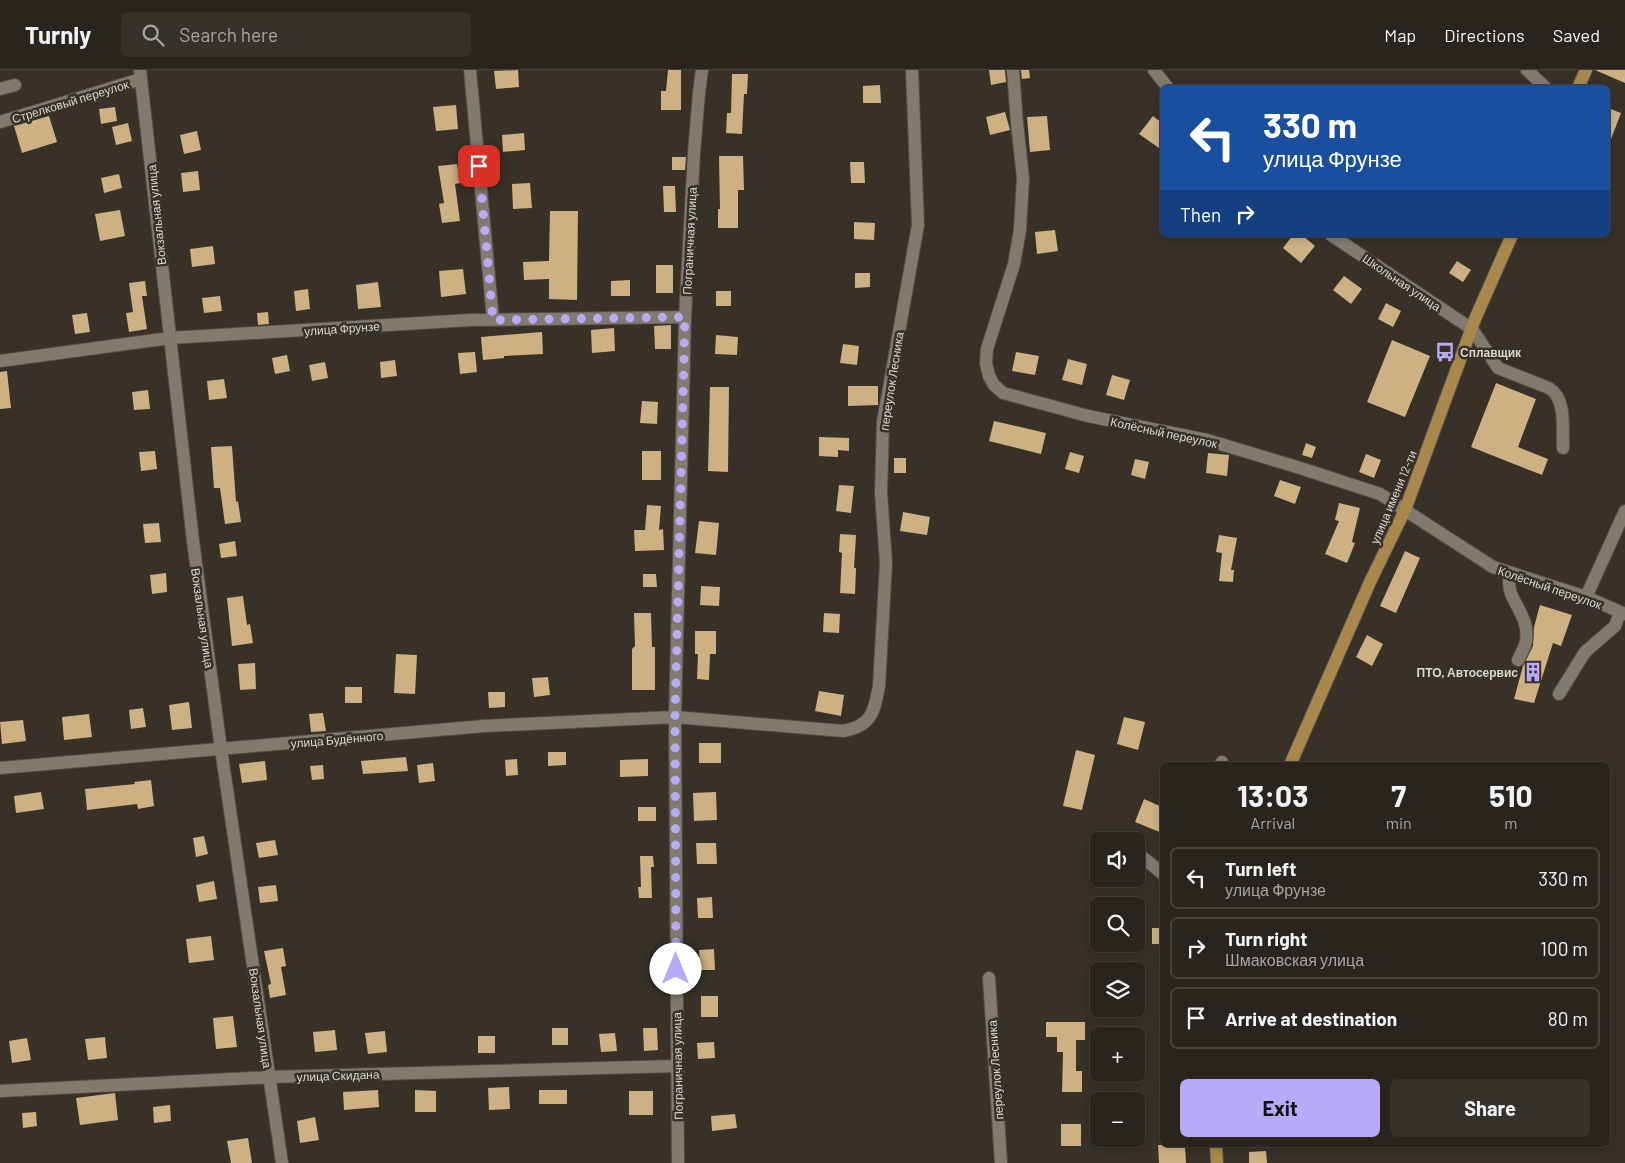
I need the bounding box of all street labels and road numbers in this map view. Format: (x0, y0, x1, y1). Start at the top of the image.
street label: Стрелковый переулок (10, 76, 131, 126)
street label: Вокзальная улица (144, 164, 169, 266)
street label: Пограничная улица (679, 186, 700, 295)
street label: Школьная улица (1360, 251, 1444, 314)
street label: улица Фрунзе (304, 318, 381, 339)
street label: переулок Лесника (876, 330, 907, 431)
street label: Колёсный переулок (1109, 414, 1219, 451)
street label: улица имени 12-ти (1367, 448, 1420, 546)
street label: Колёсный переулок (1496, 563, 1604, 612)
street label: Вокзальная улица (188, 567, 217, 669)
street label: улица Будённого (290, 728, 384, 751)
street label: Вокзальная улица (246, 967, 275, 1069)
street label: Пограничная улица (669, 1012, 686, 1120)
street label: переулок Лесника (985, 1019, 1006, 1120)
street label: улица Скидана (296, 1067, 380, 1084)

